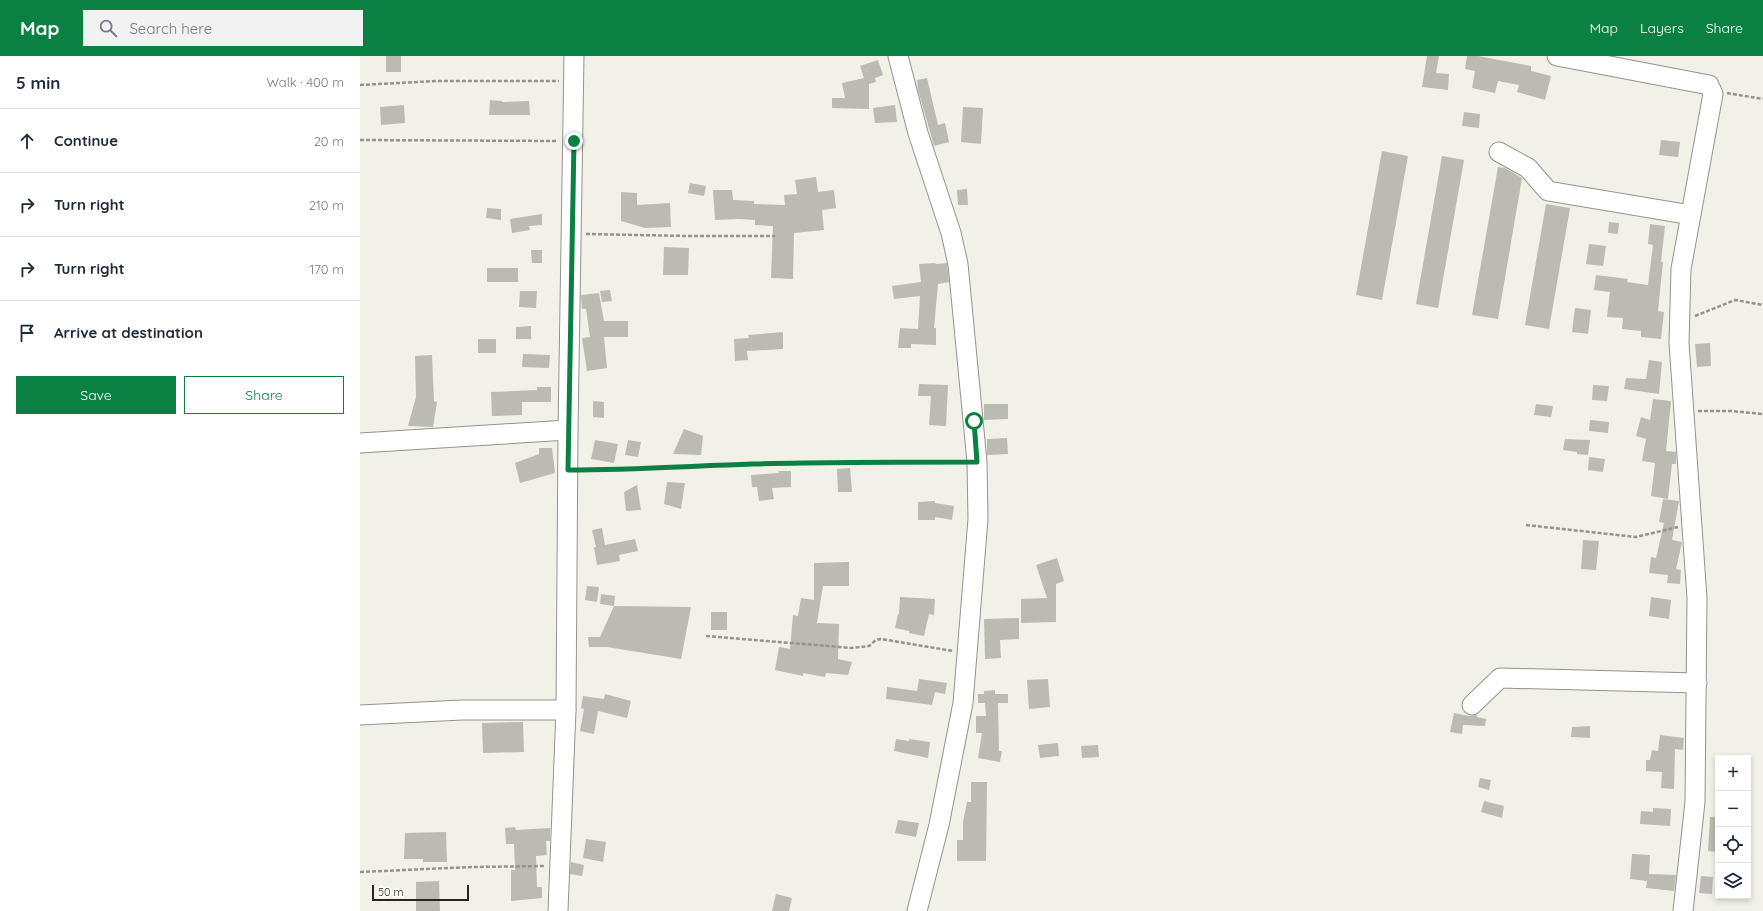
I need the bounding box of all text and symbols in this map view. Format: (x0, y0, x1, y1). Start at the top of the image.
search box (83, 10, 363, 46)
text: Map (20, 16, 59, 40)
icon: search (97, 17, 119, 39)
text: Search here (129, 19, 212, 38)
text: Map (1589, 19, 1618, 37)
text: Layers (1640, 19, 1684, 37)
text: Share (1706, 19, 1743, 37)
text: 5 min (16, 72, 60, 93)
text: Walk · 400 m (266, 74, 344, 90)
icon: ahead (16, 130, 38, 152)
text: Continue (54, 131, 118, 150)
route end (565, 132, 583, 150)
text: 20 m (314, 133, 344, 149)
icon: right (16, 194, 38, 216)
text: Turn right (54, 195, 125, 214)
text: 210 m (309, 197, 344, 213)
icon: right (16, 258, 38, 280)
text: Turn right (54, 259, 125, 278)
text: 170 m (309, 261, 344, 277)
icon: arrive (16, 322, 38, 344)
text: Arrive at destination (54, 323, 203, 342)
button: Save (16, 376, 176, 414)
button: Share (184, 376, 344, 414)
route start (965, 412, 983, 430)
map controls (1715, 755, 1751, 899)
button: + (1715, 755, 1751, 791)
button: − (1715, 791, 1751, 827)
button: locate (1715, 827, 1751, 863)
button: layers (1715, 863, 1751, 899)
scale bar (372, 883, 469, 902)
text: 50 m (378, 885, 404, 899)

